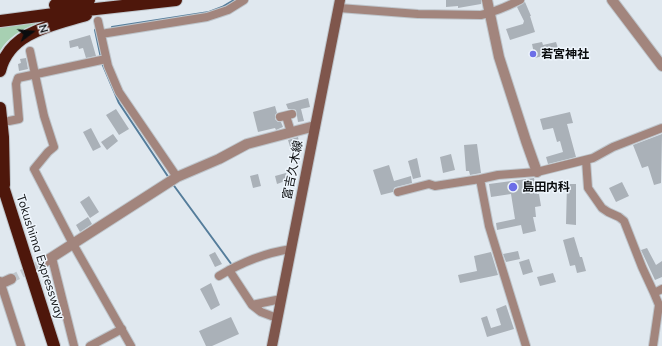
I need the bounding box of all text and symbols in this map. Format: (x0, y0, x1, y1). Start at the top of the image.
north arrow (12, 12, 52, 52)
text: N (36, 23, 51, 35)
place label: 若宮神社 (541, 47, 589, 61)
marker: 若宮神社 (528, 49, 538, 59)
street label: 富吉久木線 (280, 139, 306, 201)
place label: 島田内科 (522, 180, 570, 194)
marker: 島田内科 (507, 181, 519, 193)
street label: Tokushima Expressway (13, 193, 67, 321)

